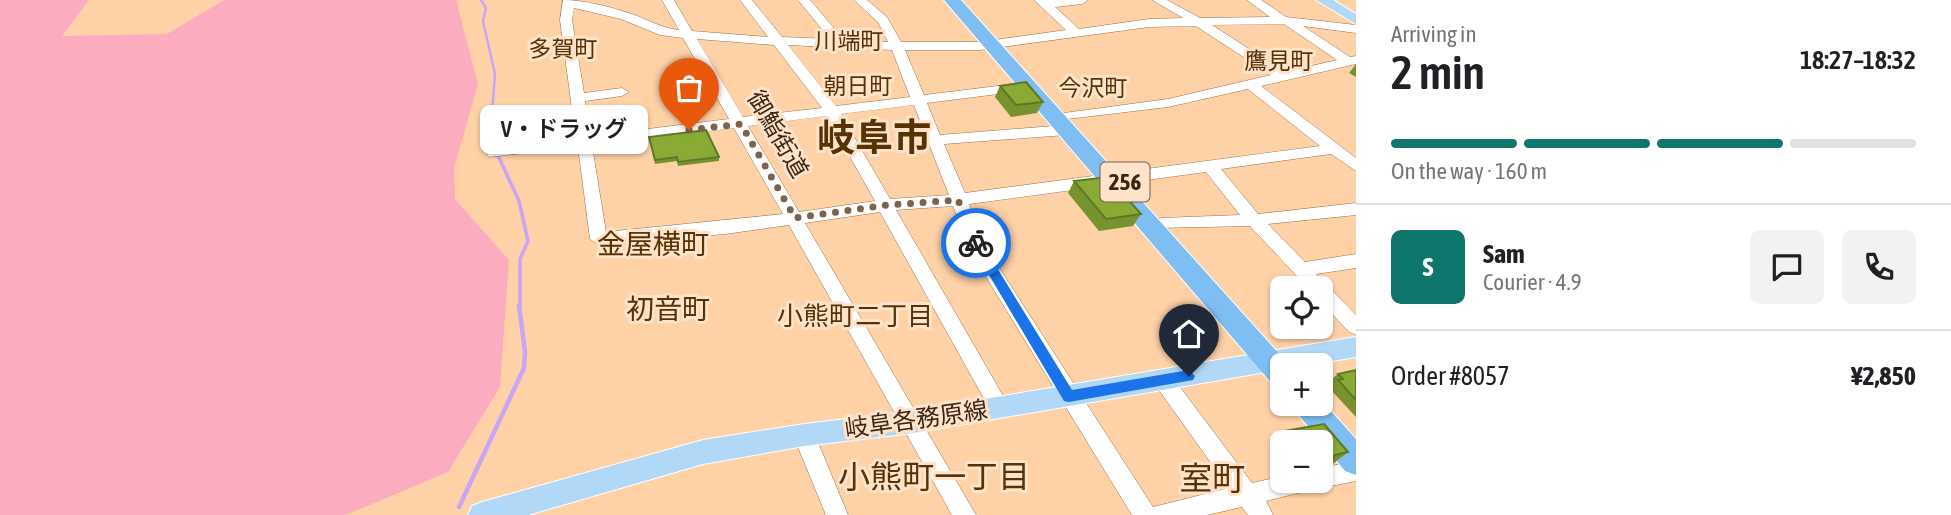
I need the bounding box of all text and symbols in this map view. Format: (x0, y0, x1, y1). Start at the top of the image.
text: Arriving in (1391, 21, 1477, 47)
district label: 川端町 (815, 28, 884, 54)
district label: 多賀町 (529, 36, 598, 62)
text: 18:27–18:32 (1800, 45, 1916, 75)
text: 2 min (1391, 46, 1485, 99)
district label: 鷹見町 (1245, 48, 1314, 74)
pin (659, 58, 719, 130)
icon: bag (670, 69, 708, 107)
district label: 朝日町 (824, 73, 893, 99)
district label: 今沢町 (1059, 75, 1128, 101)
street label: 御鮨街道 (742, 86, 814, 182)
callout: V・ドラッグ (479, 106, 647, 154)
text: V・ドラッグ (501, 116, 627, 142)
district label: 岐阜市 (817, 116, 931, 159)
text: On the way · 160 m (1391, 158, 1547, 184)
road number: 256 (1100, 162, 1150, 202)
courier (941, 208, 1011, 278)
icon: bike (957, 224, 995, 262)
district label: 金屋横町 (597, 228, 709, 260)
button: chat (1750, 230, 1824, 304)
button: phone (1842, 230, 1916, 304)
text: Sam (1483, 239, 1525, 269)
text: S (1423, 252, 1433, 282)
text: Courier · 4.9 (1483, 269, 1582, 295)
map controls (1270, 276, 1333, 493)
button: locate (1270, 276, 1333, 339)
district label: 初音町 (626, 293, 710, 325)
district label: 小熊町二丁目 (777, 301, 933, 331)
pin (1159, 304, 1219, 376)
icon: home (1170, 315, 1208, 353)
button: + (1270, 353, 1333, 416)
text: Order #8057 (1391, 361, 1510, 391)
text: ¥2,850 (1851, 361, 1916, 391)
street label: 岐阜各務原線 (843, 396, 989, 442)
button: − (1270, 430, 1333, 493)
district label: 小熊町一丁目 (838, 458, 1030, 495)
district label: 室町 (1179, 459, 1245, 497)

